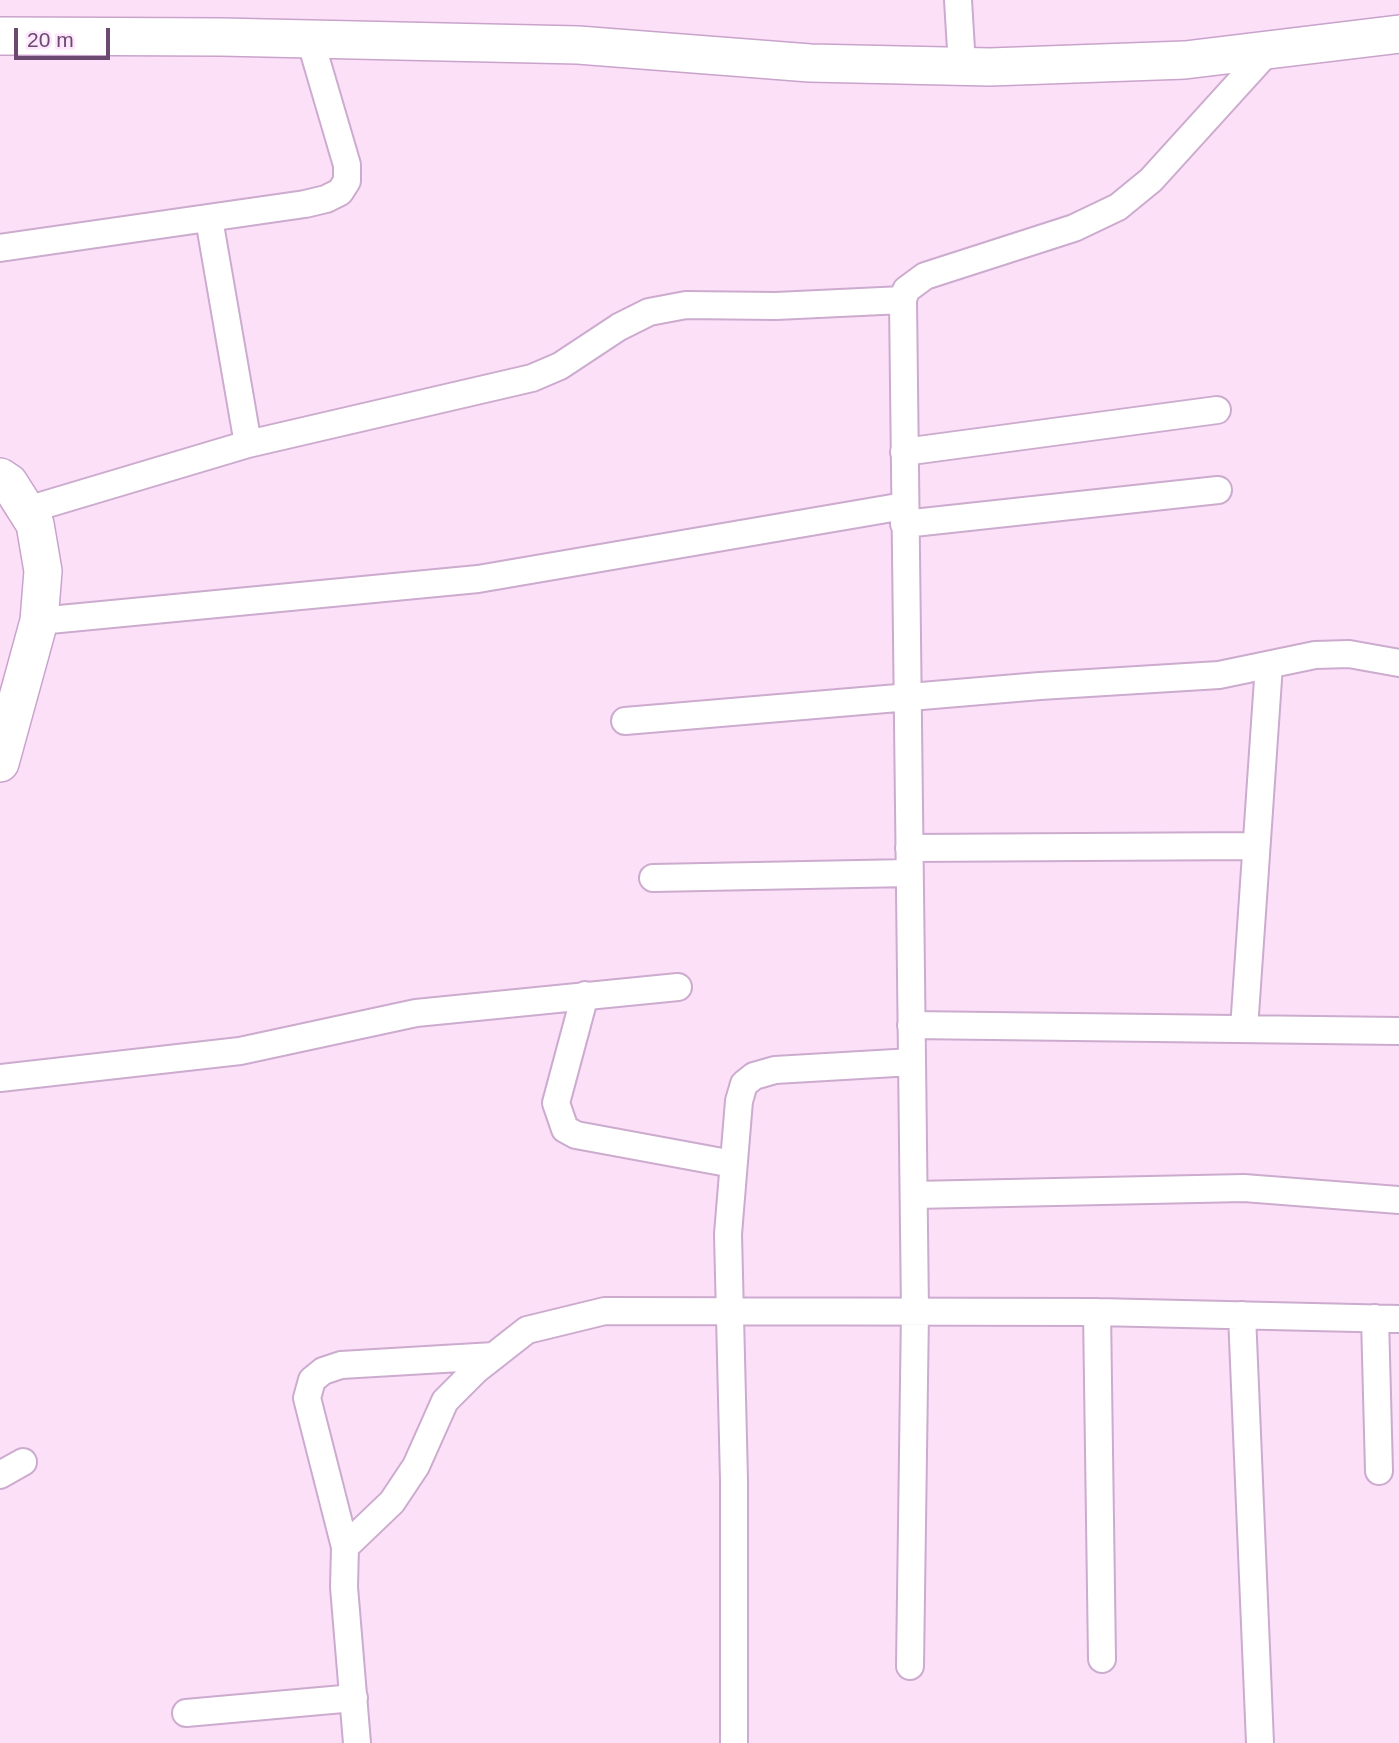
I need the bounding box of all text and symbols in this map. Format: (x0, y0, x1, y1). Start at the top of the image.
scale bar (18, 14, 114, 58)
text: 20 m (27, 28, 74, 51)

